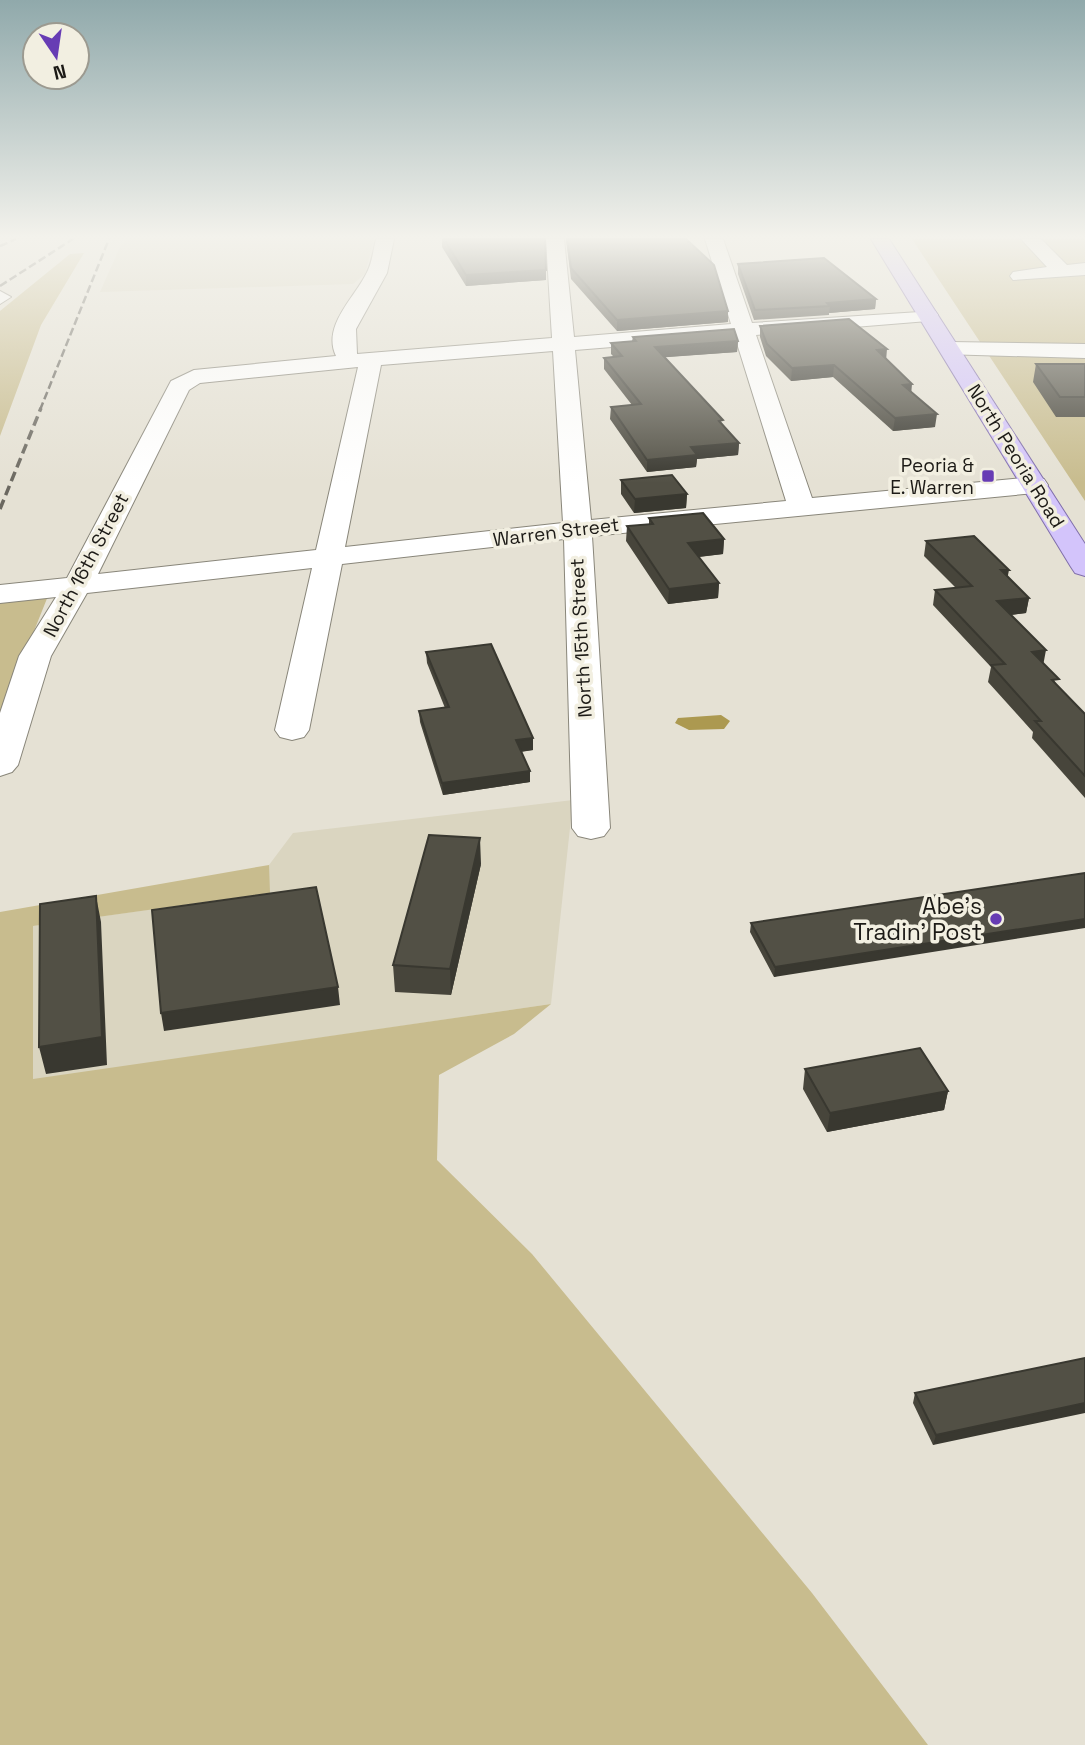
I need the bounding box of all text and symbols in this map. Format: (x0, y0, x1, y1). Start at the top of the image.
north arrow (21, 21, 91, 91)
text: N (51, 58, 69, 86)
street label: North Peoria Road (962, 379, 1070, 533)
place label: Peoria & E. Warren (890, 453, 974, 500)
marker: Peoria & E. Warren (980, 468, 996, 484)
street label: North 16th Street (37, 489, 135, 641)
street label: Warren Street (491, 512, 621, 552)
street label: North 15th Street (564, 558, 598, 718)
place label: Abe's Tradin' Post (853, 891, 982, 947)
marker: Abe's Tradin' Post (988, 911, 1004, 927)

